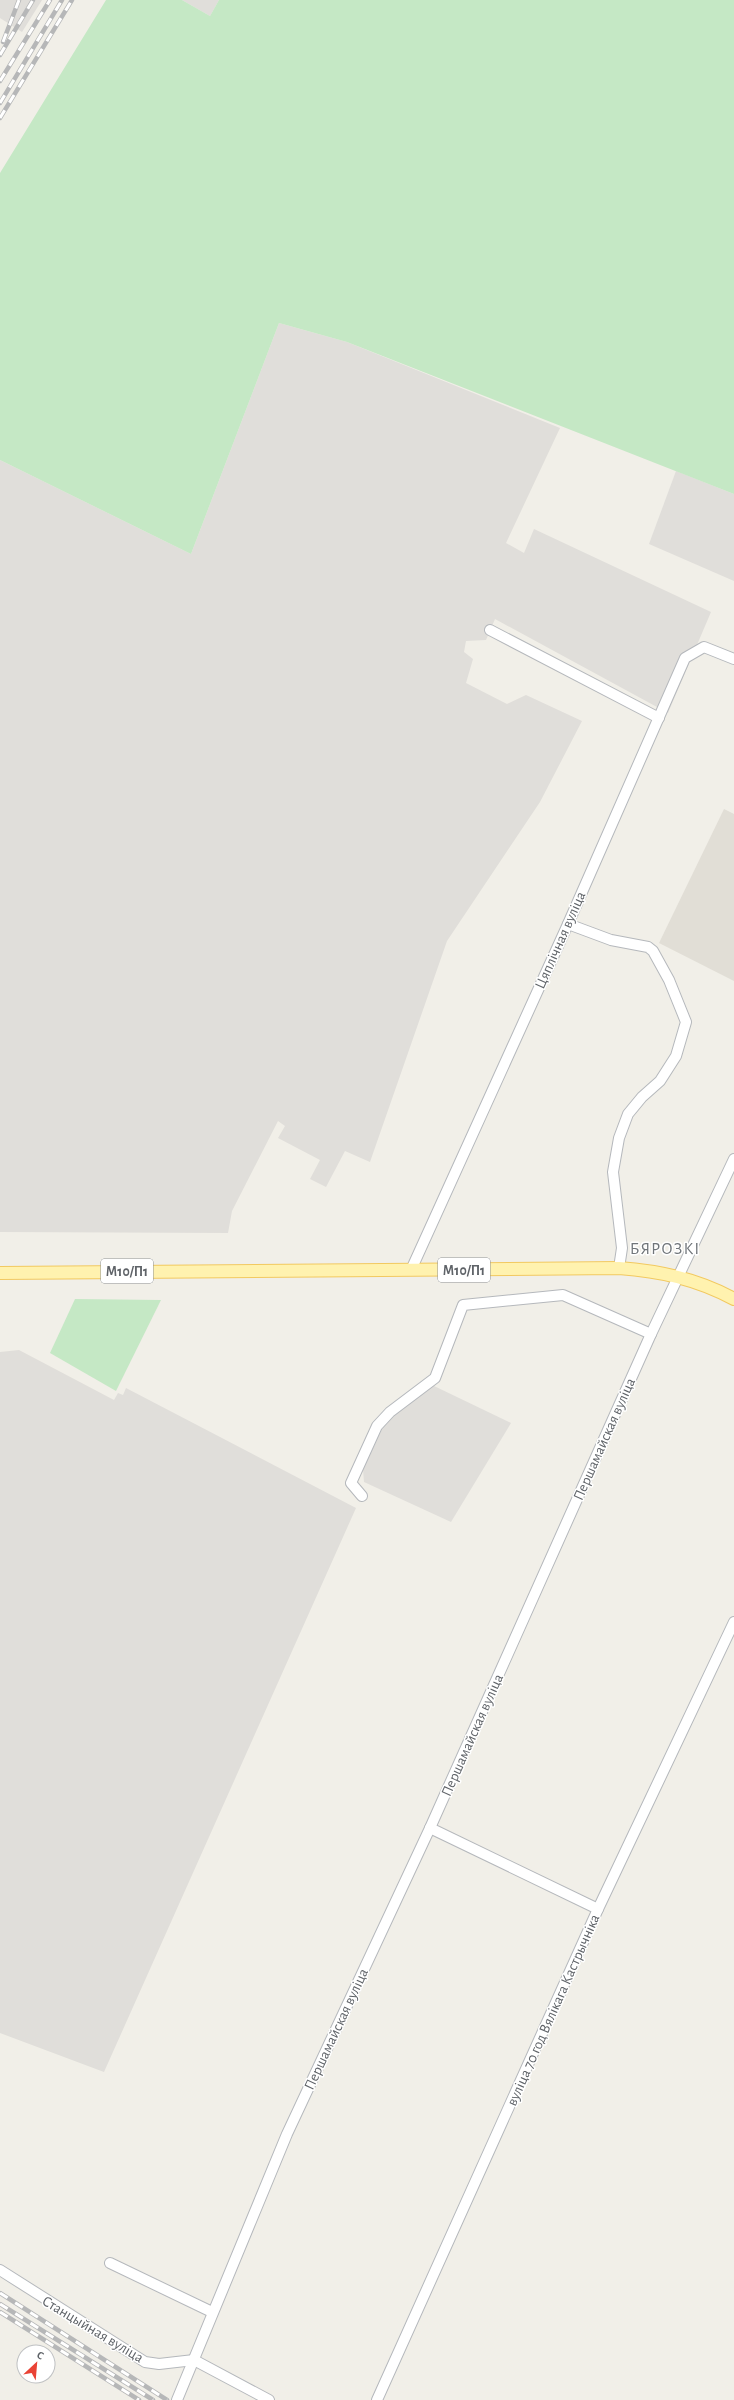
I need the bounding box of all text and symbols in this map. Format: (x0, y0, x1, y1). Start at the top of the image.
street label: Цяплічная вуліца (532, 889, 589, 991)
district label: БЯРОЗКІ (630, 1240, 700, 1257)
road number: М10/П1 (438, 1258, 490, 1282)
road number: М10/П1 (101, 1259, 153, 1283)
street label: Першамайская вуліца (571, 1376, 638, 1503)
street label: Першамайская вуліца (439, 1672, 506, 1799)
street label: вуліца 70 год Вялікага Кастрычніка (504, 1912, 603, 2108)
street label: Першамайская вуліца (302, 1966, 371, 2092)
street label: Станцыйная вуліца (39, 2292, 147, 2366)
north arrow (16, 2344, 56, 2384)

